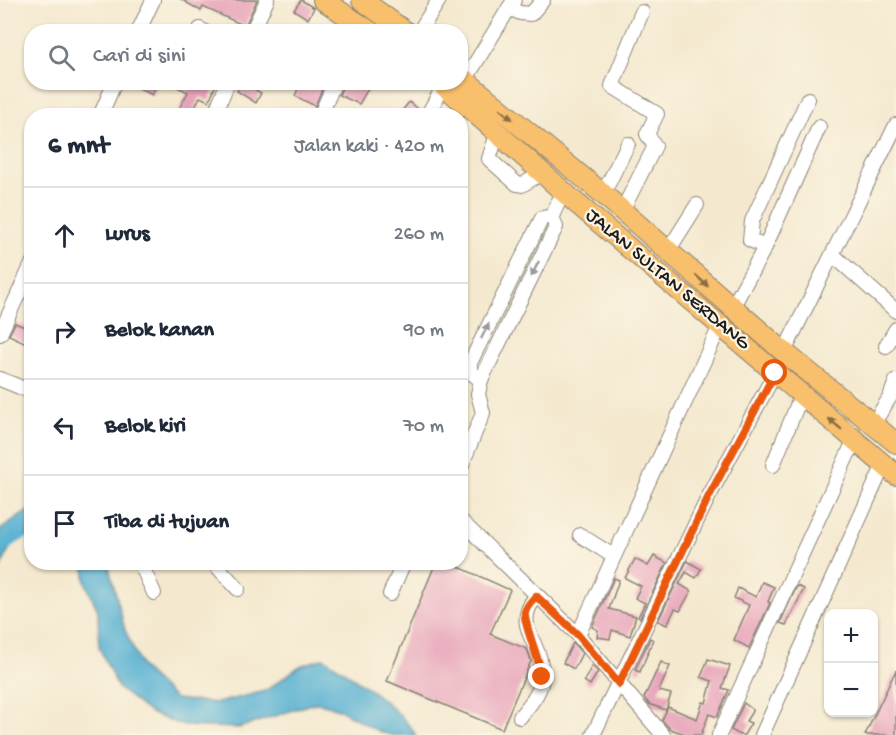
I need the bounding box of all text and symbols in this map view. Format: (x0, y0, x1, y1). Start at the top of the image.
search box (24, 24, 468, 90)
icon: search (45, 41, 78, 74)
text: Cari di sini (93, 44, 186, 70)
one-way arrow (498, 107, 513, 119)
text: 6 mnt (48, 132, 109, 163)
text: Jalan kaki · 420 m (294, 136, 444, 159)
street label: JALAN SULTAN SERDANG (580, 205, 755, 356)
icon: ahead (48, 219, 81, 252)
text: Lurus (105, 222, 150, 248)
text: 260 m (394, 224, 444, 247)
one-way arrow (530, 260, 539, 277)
one-way arrow (694, 274, 709, 287)
icon: right (48, 315, 81, 348)
text: Belok kanan (105, 318, 214, 344)
text: 90 m (404, 320, 444, 343)
one-way arrow (481, 323, 490, 340)
route start (761, 359, 787, 385)
icon: left (48, 411, 81, 444)
text: Belok kiri (105, 414, 186, 440)
text: 70 m (403, 416, 444, 439)
one-way arrow (828, 418, 843, 431)
icon: arrive (48, 507, 81, 540)
text: Tiba di tujuan (105, 510, 229, 536)
map controls (824, 609, 878, 717)
button: + (824, 609, 878, 663)
route end (528, 663, 554, 689)
button: − (824, 663, 878, 717)

